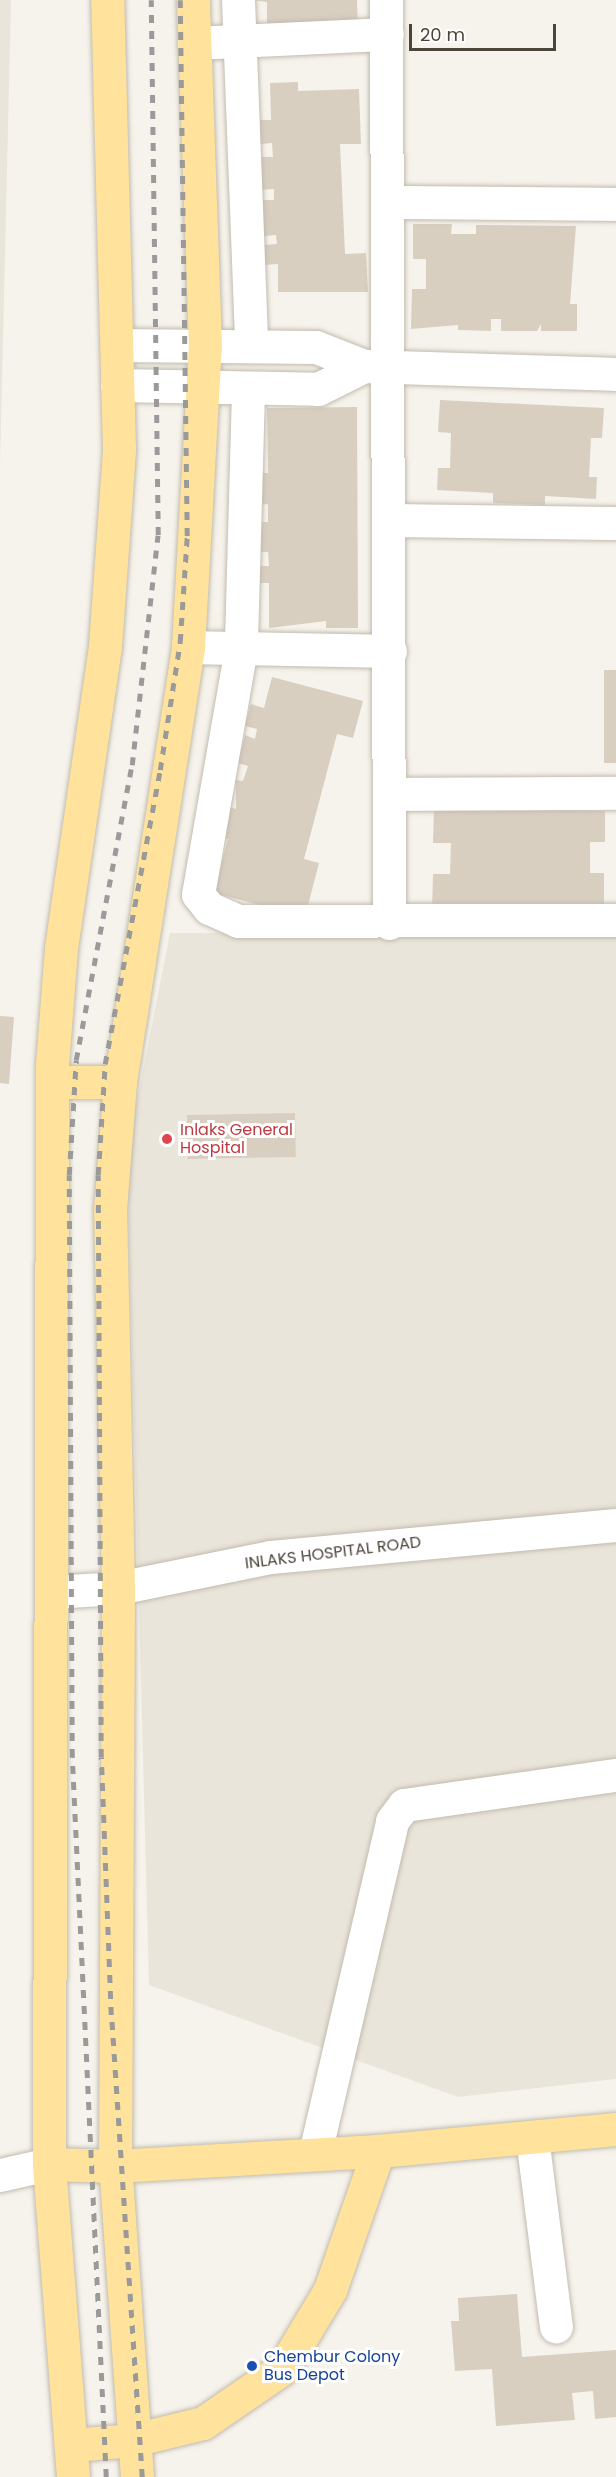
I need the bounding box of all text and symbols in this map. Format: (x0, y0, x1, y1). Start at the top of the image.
scale bar (412, 12, 559, 50)
text: 20 m (420, 22, 465, 47)
place label: Inlaks General Hospital (180, 1120, 293, 1158)
marker: Inlaks General Hospital (158, 1130, 176, 1148)
street label: INLAKS HOSPITAL ROAD (244, 1533, 422, 1573)
place label: Chembur Colony Bus Depot (264, 2347, 400, 2385)
marker: Chembur Colony Bus Depot (245, 2359, 259, 2373)

